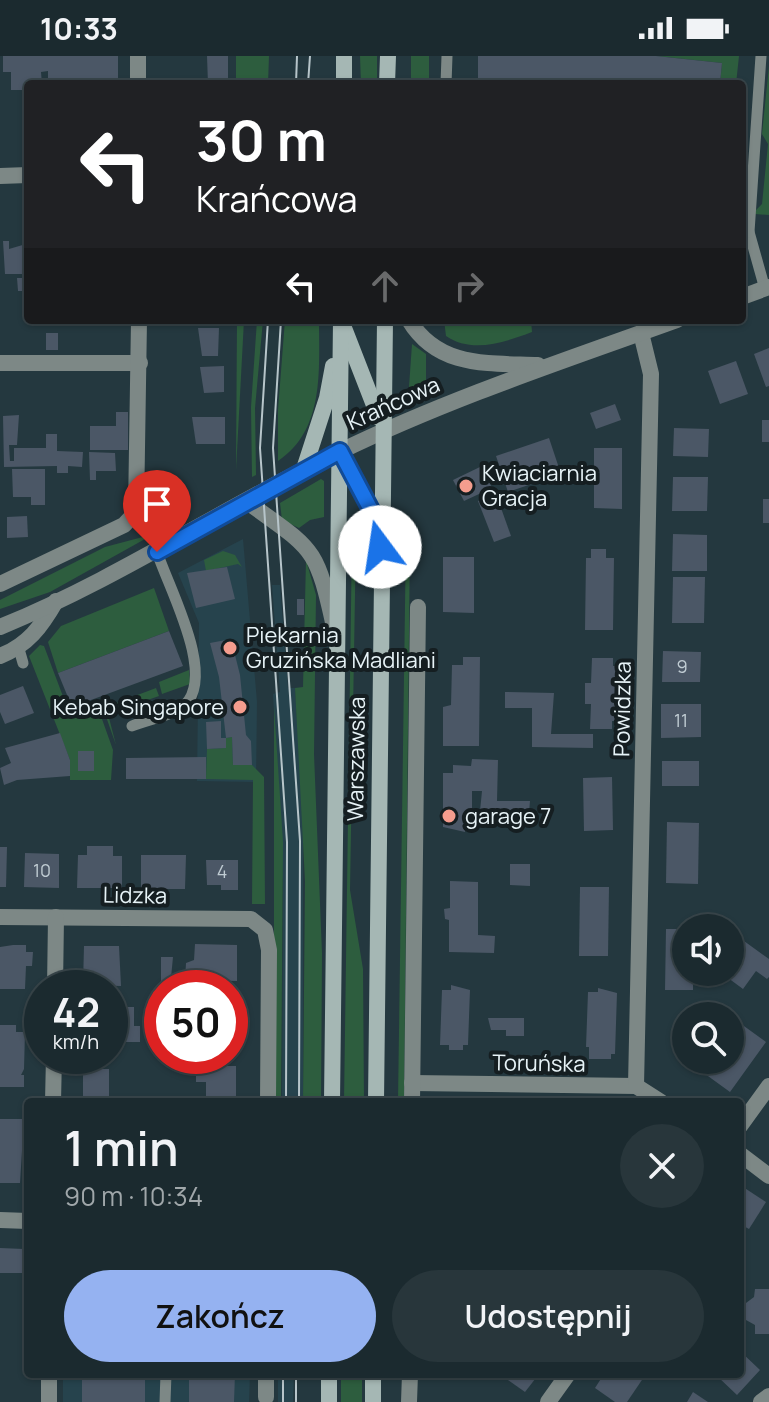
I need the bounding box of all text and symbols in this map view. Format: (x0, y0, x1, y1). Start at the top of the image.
text: 10:33 (40, 8, 118, 49)
text: 30 m (196, 101, 327, 178)
icon: left (64, 112, 168, 216)
text: Krańcowa (196, 174, 358, 223)
icon: left (279, 264, 323, 308)
icon: ahead (363, 264, 407, 308)
icon: right (447, 264, 491, 308)
street label: Krańcowa (342, 369, 444, 437)
place label: Kwiaciarnia Gracja (482, 458, 597, 513)
pin (123, 470, 191, 552)
marker: Kwiaciarnia Gracja (457, 477, 475, 495)
icon: arrive (135, 482, 179, 526)
position arrow (338, 505, 422, 589)
place label: Piekarnia Gruzińska Madliani (246, 620, 436, 675)
marker: Piekarnia Gruzińska Madliani (221, 639, 239, 657)
house number: 9 (676, 654, 688, 678)
street label: Powidzka (606, 661, 638, 757)
place label: Kebab Singapore (53, 692, 224, 722)
street label: Warszawska (340, 696, 372, 822)
marker: Kebab Singapore (231, 698, 249, 716)
house number: 11 (674, 708, 688, 732)
place label: garage 7 (465, 801, 551, 831)
marker: garage 7 (440, 807, 458, 825)
house number: 10 (33, 858, 51, 882)
house number: 4 (217, 859, 227, 883)
street label: Lidzka (103, 879, 167, 911)
map controls (672, 914, 744, 1074)
button: sound (672, 914, 744, 986)
speed limit sign: 50 (144, 970, 248, 1074)
text: 42 (52, 984, 100, 1039)
button: search (672, 1002, 744, 1074)
text: km/h (53, 1028, 99, 1055)
street label: Toruńska (492, 1047, 586, 1079)
text: 1 min (64, 1115, 178, 1180)
button: close (620, 1124, 704, 1208)
text: 90 m · 10:34 (64, 1178, 203, 1214)
button: Zakończ (64, 1270, 376, 1362)
button: Udostępnij (392, 1270, 704, 1362)

